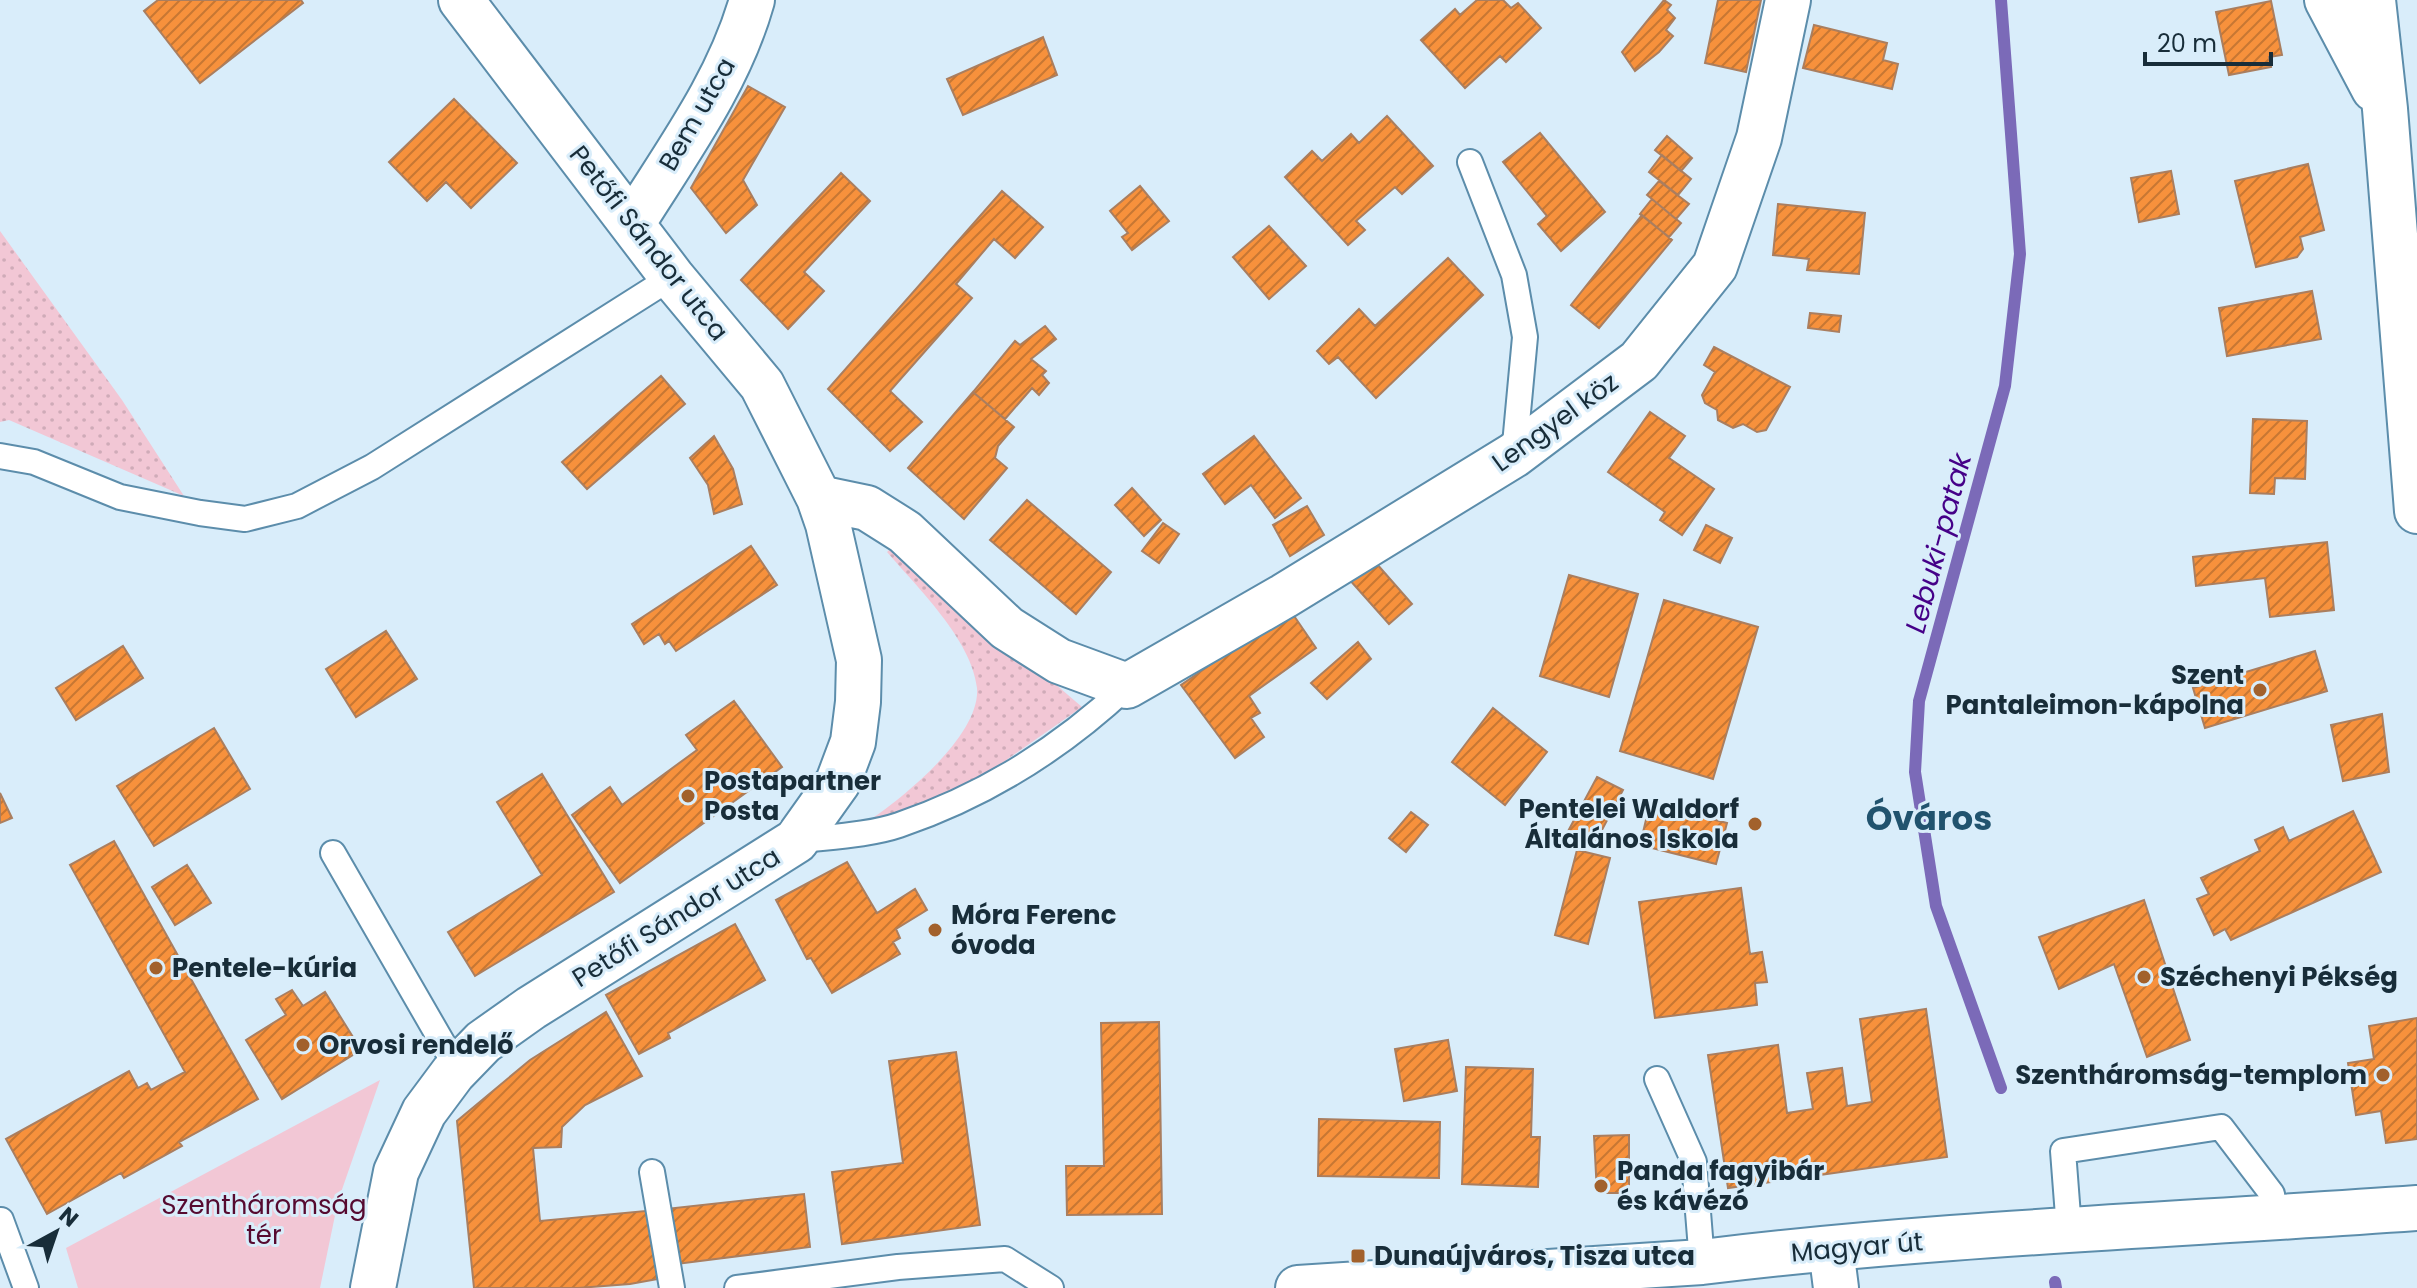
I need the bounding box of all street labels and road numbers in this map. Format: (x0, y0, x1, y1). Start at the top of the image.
street label: Bem utca (650, 51, 744, 177)
street label: Petőfi Sándor utca (561, 138, 737, 348)
street label: Lengyel köz (1485, 364, 1625, 480)
street label: Petőfi Sándor utca (565, 838, 787, 996)
street label: Magyar út (1789, 1223, 1925, 1271)

